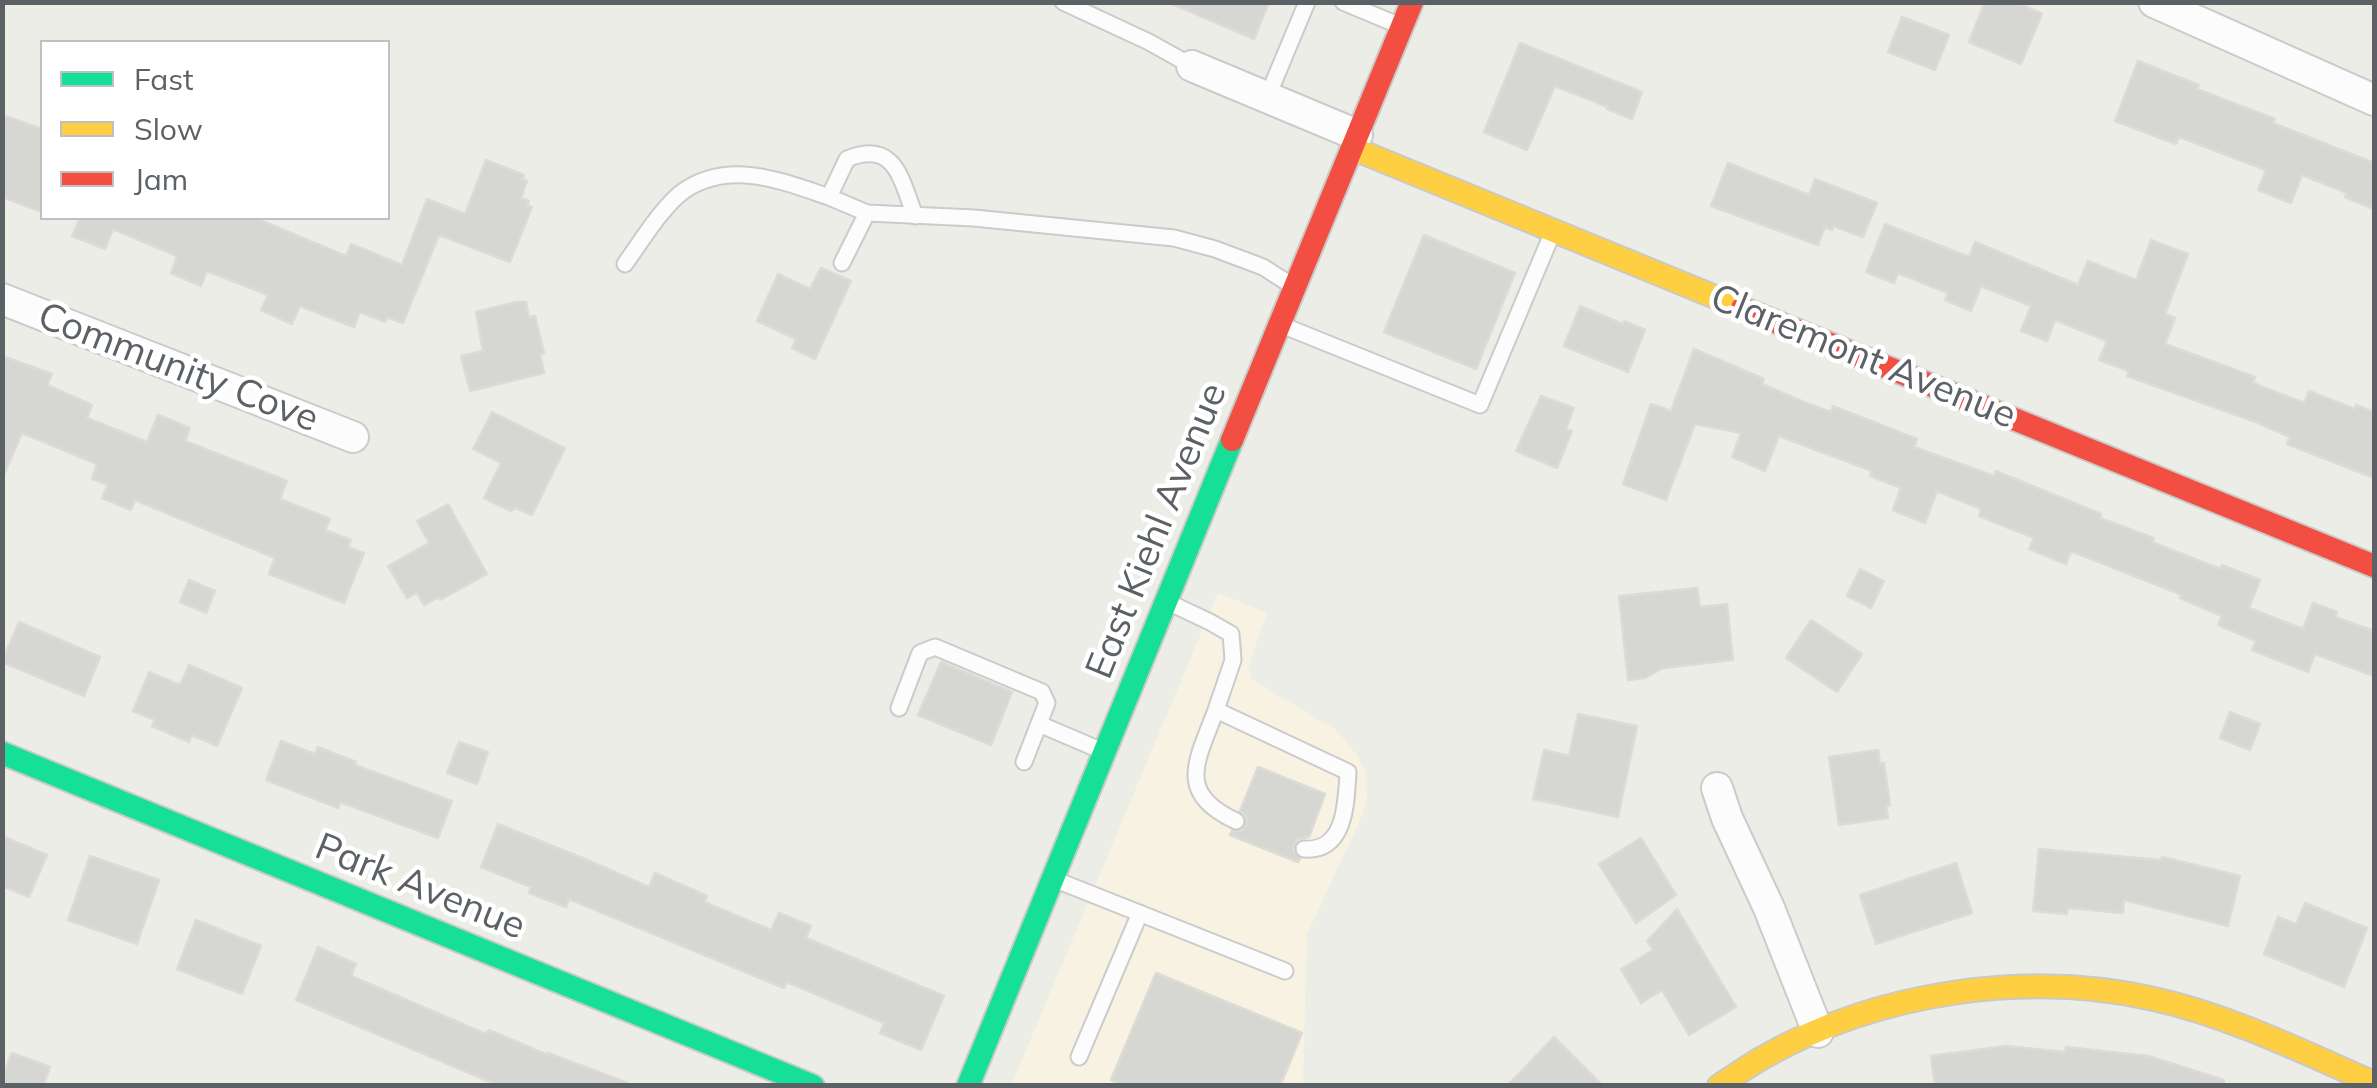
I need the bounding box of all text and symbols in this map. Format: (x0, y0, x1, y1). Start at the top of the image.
legend (40, 40, 390, 220)
text: Fast (134, 60, 194, 98)
text: Slow (134, 110, 203, 148)
text: Jam (134, 160, 188, 198)
street label: Claremont Avenue (1704, 275, 2022, 439)
street label: Community Cove (31, 294, 325, 442)
street label: East Kiehl Avenue (1077, 377, 1237, 685)
street label: Park Avenue (308, 824, 532, 950)

